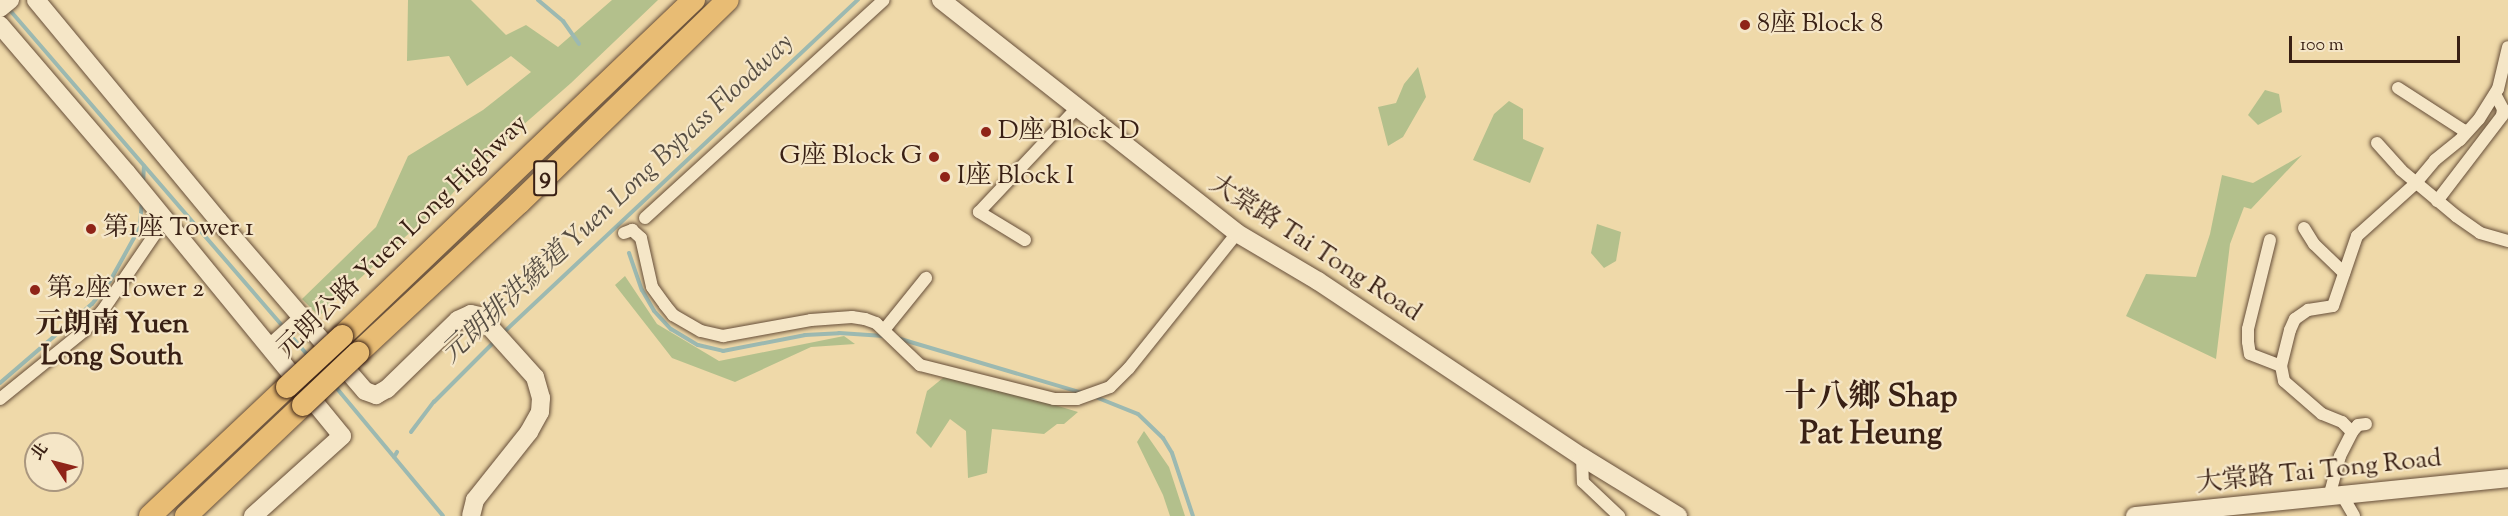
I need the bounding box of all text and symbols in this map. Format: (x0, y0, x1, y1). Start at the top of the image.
place label: 8座 Block 8 (1757, 9, 1883, 41)
marker: 8座 Block 8 (1738, 18, 1752, 32)
scale bar (2292, 24, 2463, 62)
water label: 元朗排洪繞道 Yuen Long Bypass Floodway (436, 27, 800, 371)
text: 100 m (2300, 33, 2344, 59)
street label: 元朗公路 Yuen Long Highway (271, 109, 535, 365)
place label: D座 Block D (998, 116, 1140, 148)
marker: D座 Block D (979, 125, 993, 139)
place label: G座 Block G (779, 141, 922, 173)
marker: G座 Block G (927, 150, 941, 164)
road number: 9 (533, 157, 557, 199)
place label: I座 Block I (957, 161, 1074, 193)
street label: 大棠路 Tai Tong Road (1203, 169, 1427, 329)
marker: I座 Block I (938, 170, 952, 184)
place label: 第1座 Tower 1 (103, 213, 254, 245)
marker: 第1座 Tower 1 (84, 222, 98, 236)
place label: 第2座 Tower 2 (47, 274, 204, 306)
marker: 第2座 Tower 2 (28, 283, 42, 297)
district label: 元朗南 Yuen Long South (35, 308, 189, 374)
district label: 十八鄉 Shap Pat Heung (1785, 380, 1957, 455)
north arrow (24, 432, 84, 492)
text: 北 (27, 439, 55, 466)
street label: 大棠路 Tai Tong Road (2195, 444, 2443, 500)

